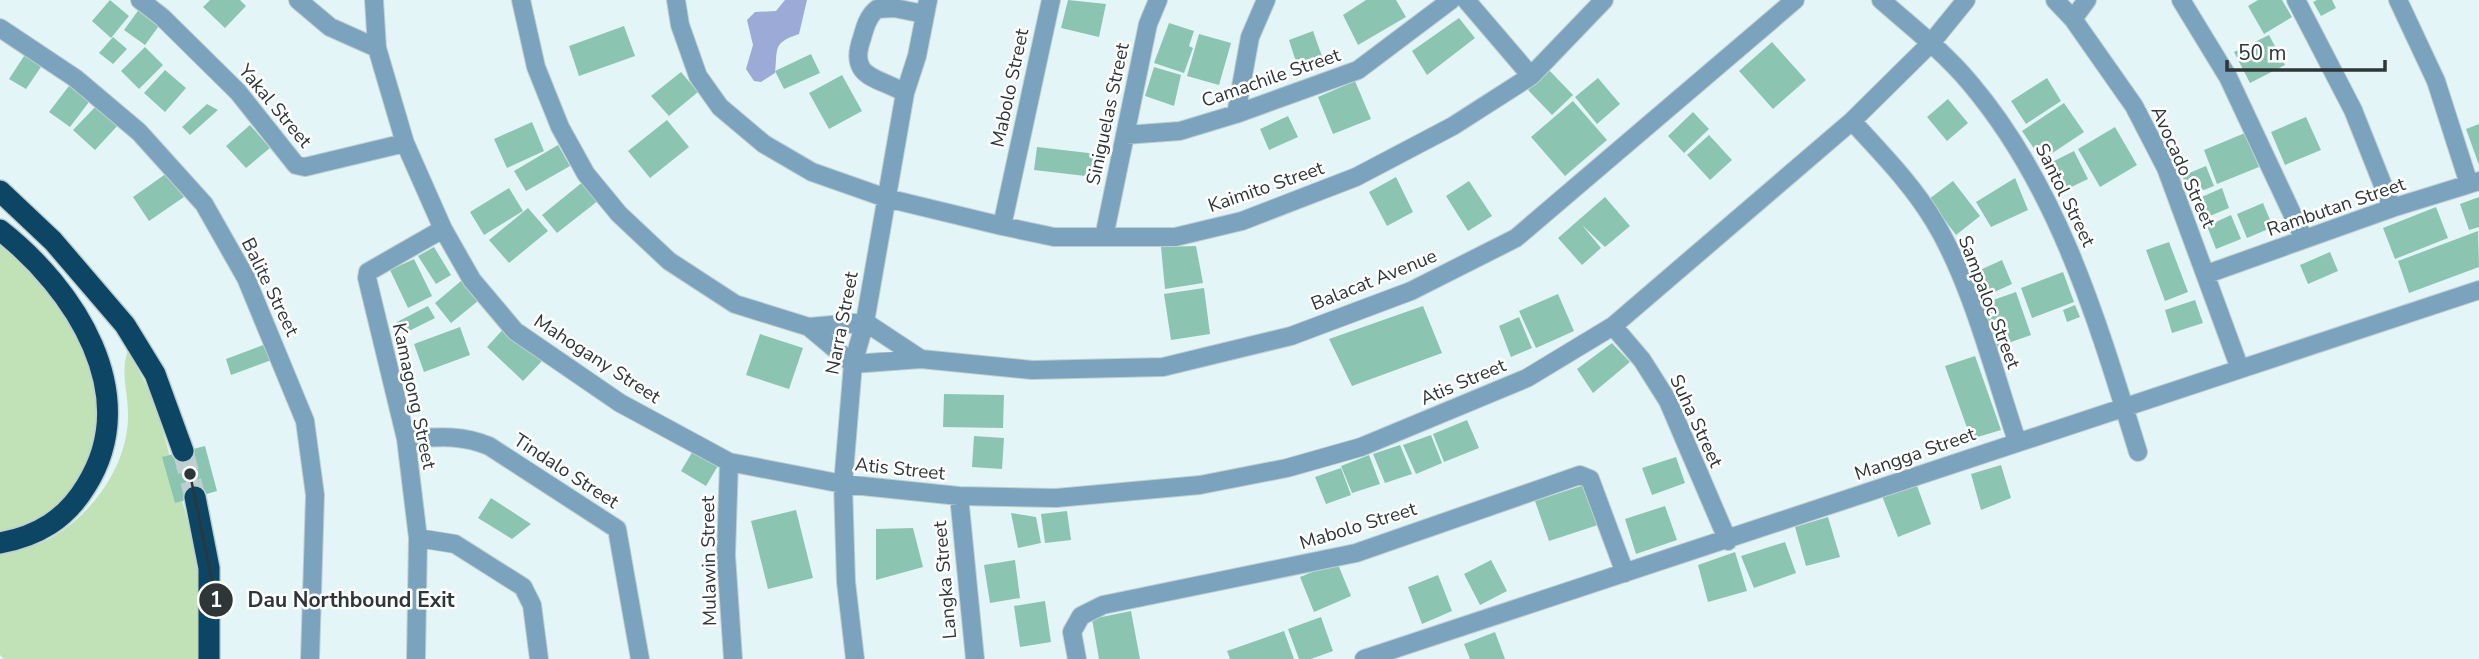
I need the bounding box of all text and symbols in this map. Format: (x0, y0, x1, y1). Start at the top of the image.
street label: Mabolo Street (985, 26, 1035, 150)
scale bar (2227, 28, 2384, 72)
text: 50 m (2238, 39, 2287, 67)
street label: Siniguelas Street (1080, 40, 1136, 187)
street label: Camachile Street (1198, 42, 1344, 114)
street label: Yakal Street (232, 58, 318, 154)
street label: Avocado Street (2145, 102, 2222, 232)
street label: Santol Street (2029, 139, 2101, 251)
street label: Kaimito Street (1205, 155, 1328, 219)
street label: Rambutan Street (2263, 171, 2409, 243)
street label: Sampaloc Street (1952, 232, 2026, 373)
street label: Balite Street (235, 234, 305, 341)
street label: Balacat Avenue (1307, 243, 1441, 317)
street label: Narra Street (819, 269, 865, 377)
street label: Mahogany Street (529, 308, 666, 410)
street label: Kamagong Street (386, 321, 442, 472)
street label: Atis Street (1416, 352, 1510, 412)
street label: Suha Street (1663, 370, 1729, 472)
street label: Mangga Street (1851, 421, 1979, 487)
street label: Tindalo Street (508, 427, 624, 515)
street label: Atis Street (854, 451, 947, 487)
street label: Mulawin Street (695, 495, 723, 626)
street label: Mabolo Street (1296, 496, 1420, 556)
street label: Langka Street (927, 519, 963, 640)
callout: Dau Northbound Exit (198, 579, 468, 621)
text: 1 (210, 586, 222, 614)
text: Dau Northbound Exit (247, 586, 455, 614)

